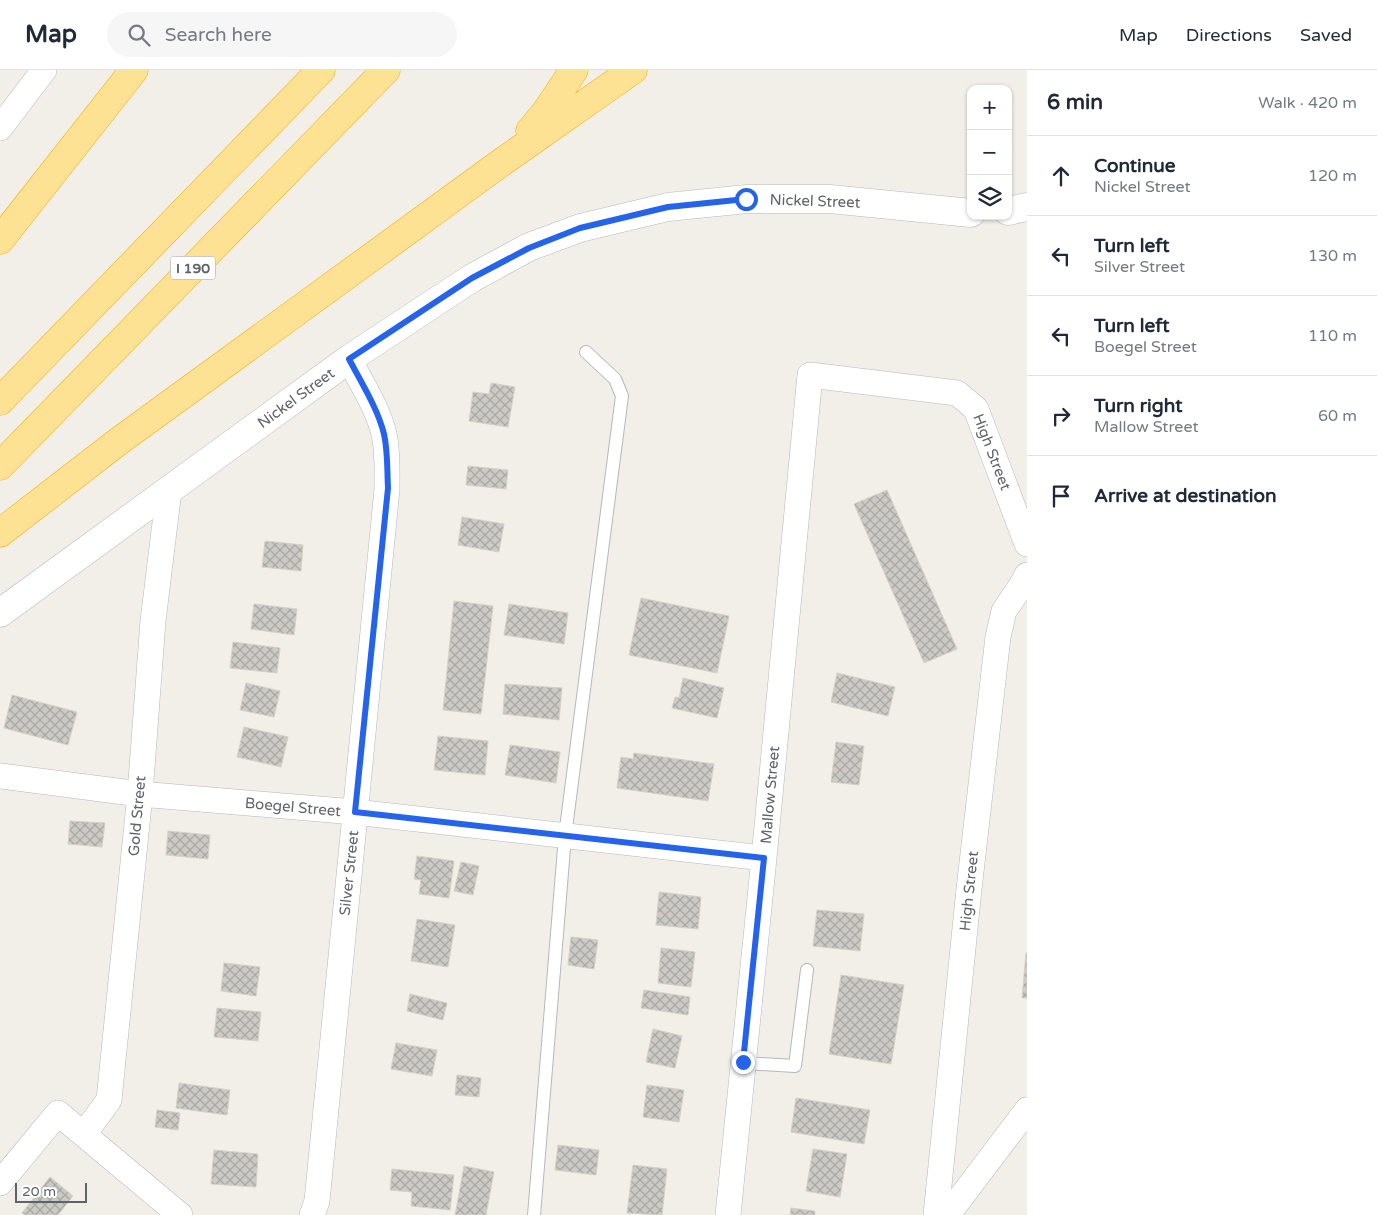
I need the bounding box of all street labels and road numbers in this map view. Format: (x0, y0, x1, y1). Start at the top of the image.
street label: Nickel Street (769, 190, 861, 212)
road number: I 190 (170, 257, 216, 280)
street label: Nickel Street (254, 364, 338, 432)
street label: High Street (969, 411, 1015, 493)
street label: Mallow Street (757, 745, 783, 845)
street label: Gold Street (125, 775, 149, 857)
street label: Boegel Street (244, 794, 342, 820)
street label: Silver Street (336, 829, 362, 916)
street label: High Street (956, 850, 982, 932)

